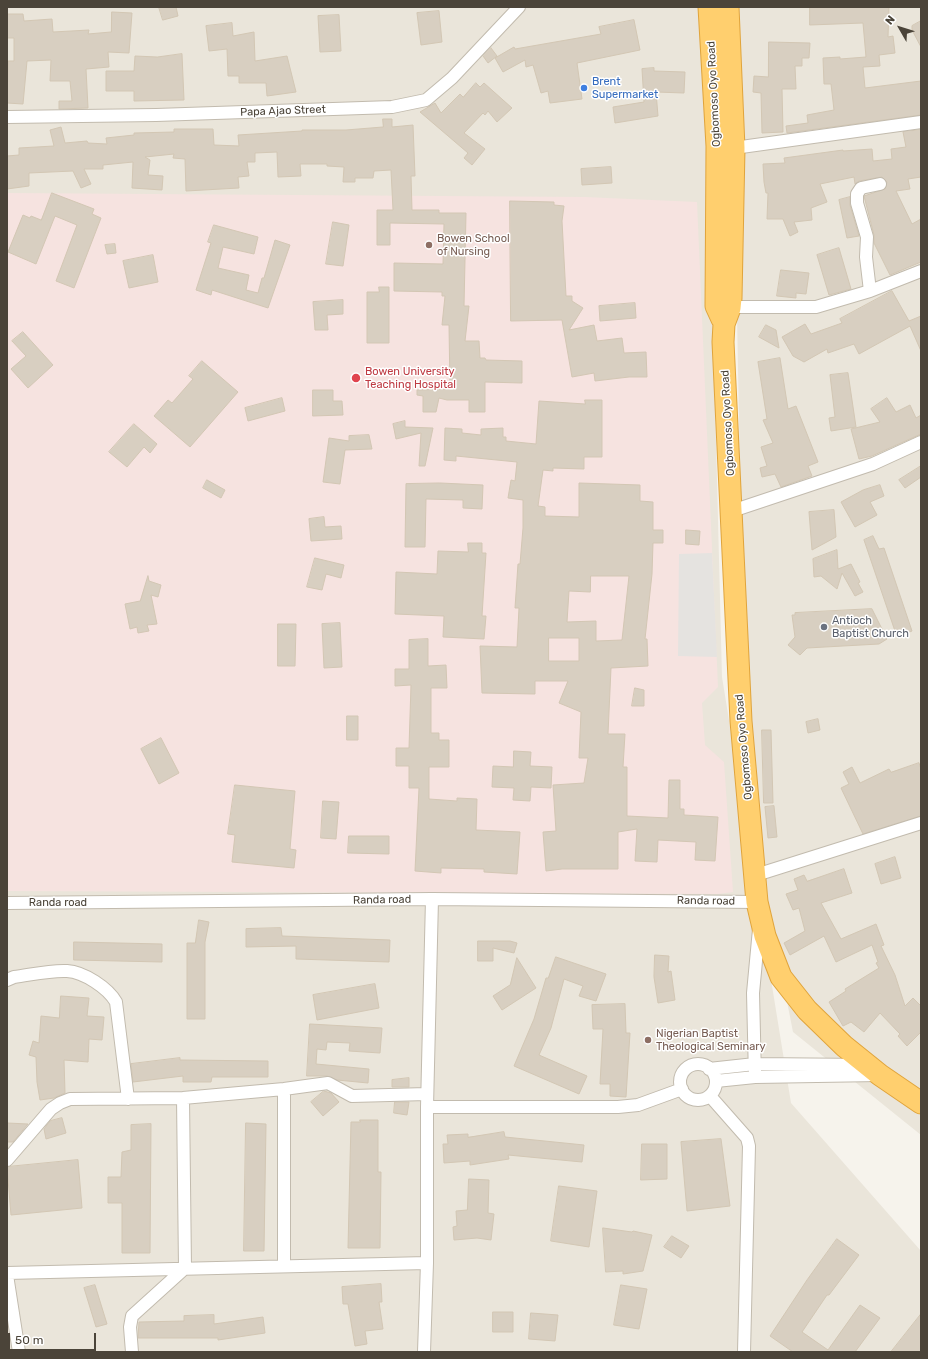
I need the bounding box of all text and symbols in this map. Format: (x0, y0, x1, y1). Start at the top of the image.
north arrow (880, 8, 920, 48)
text: N (883, 13, 898, 27)
street label: Ogbomoso Oyo Road (705, 41, 723, 147)
place label: Brent Supermarket (592, 75, 658, 101)
marker: Brent Supermarket (579, 83, 589, 93)
street label: Papa Ajao Street (240, 103, 326, 119)
place label: Bowen School of Nursing (437, 232, 510, 258)
marker: Bowen School of Nursing (424, 240, 434, 250)
place label: Bowen University Teaching Hospital (365, 365, 456, 391)
street label: Ogbomoso Oyo Road (719, 370, 737, 476)
marker: Bowen University Teaching Hospital (350, 372, 362, 384)
place label: Antioch Baptist Church (832, 614, 909, 640)
marker: Antioch Baptist Church (819, 622, 829, 632)
street label: Ogbomoso Oyo Road (733, 694, 755, 800)
street label: Randa road (353, 893, 411, 907)
street label: Randa road (677, 894, 735, 908)
street label: Randa road (29, 896, 87, 910)
place label: Nigerian Baptist Theological Seminary (656, 1027, 765, 1053)
marker: Nigerian Baptist Theological Seminary (643, 1035, 653, 1045)
scale bar (10, 1325, 98, 1351)
text: 50 m (15, 1333, 43, 1347)

